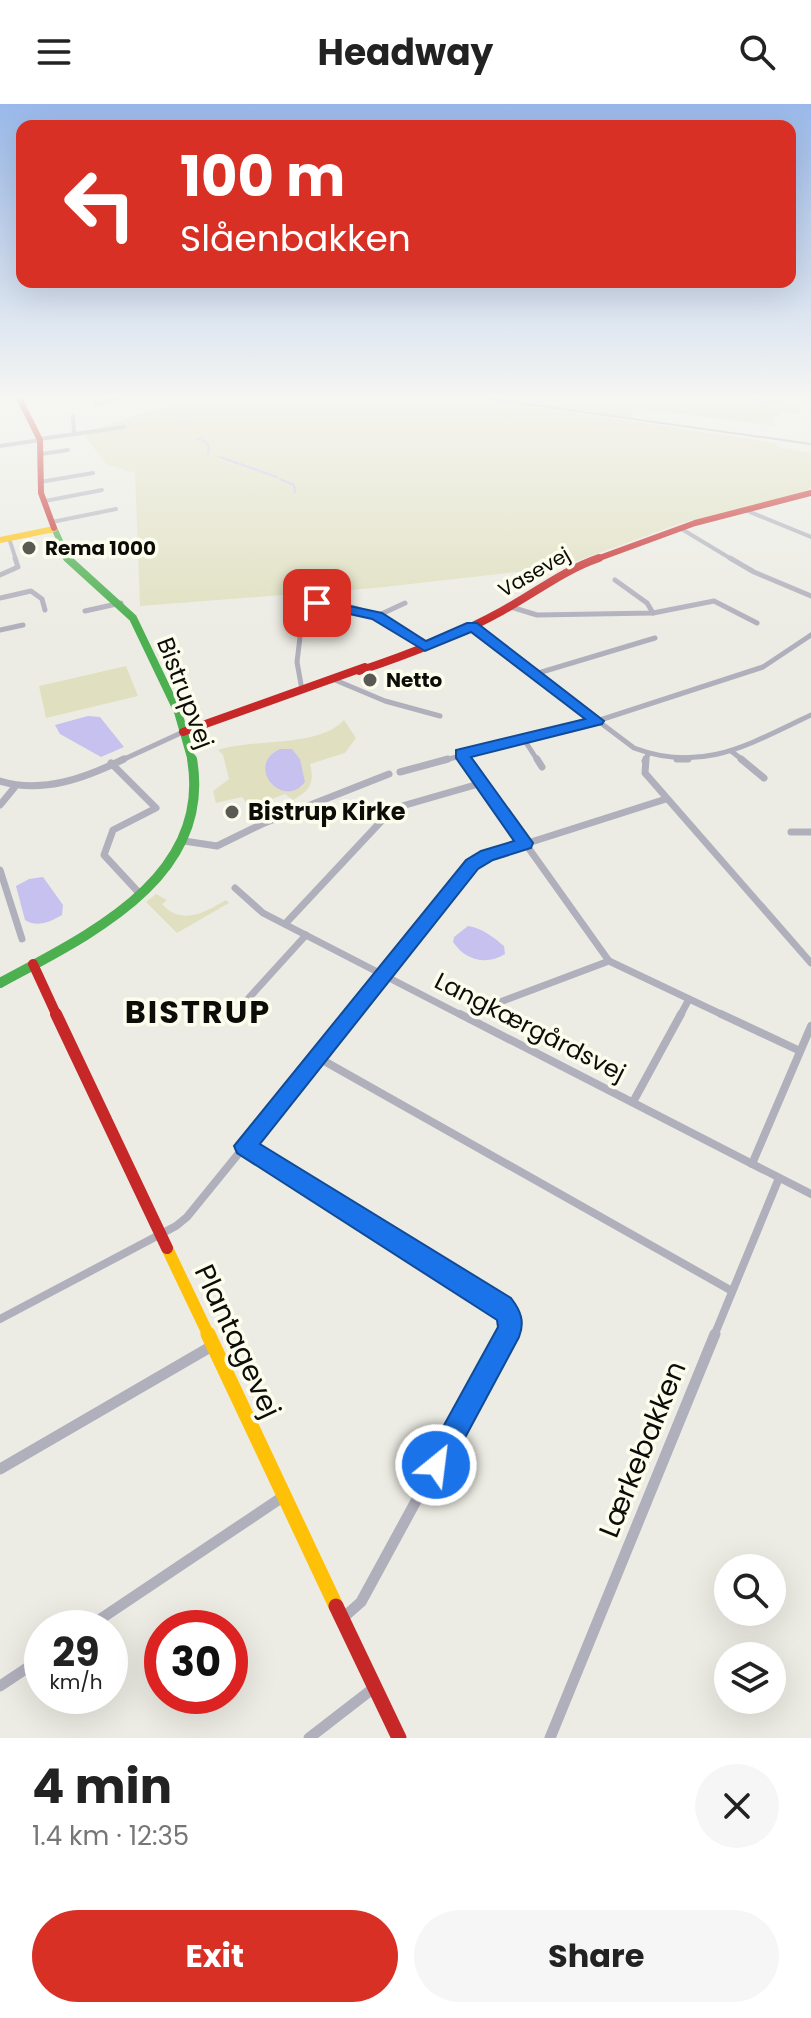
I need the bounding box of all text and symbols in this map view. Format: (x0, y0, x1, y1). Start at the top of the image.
text: Headway (318, 27, 493, 78)
icon: menu (32, 30, 76, 74)
icon: search (735, 30, 779, 74)
text: 100 m (180, 137, 345, 216)
icon: left (48, 152, 152, 256)
text: Slåenbakken (180, 213, 411, 264)
place label: Rema 1000 (45, 534, 156, 562)
marker: Rema 1000 (20, 539, 38, 557)
street label: Vasevej (493, 540, 575, 604)
pin (283, 569, 351, 637)
icon: arrive (295, 581, 339, 625)
street label: Bistrupvej (149, 632, 222, 753)
place label: Netto (386, 666, 443, 694)
marker: Netto (361, 671, 379, 689)
place label: Bistrup Kirke (248, 795, 406, 828)
marker: Bistrup Kirke (223, 803, 241, 821)
street label: Langkærgårdsvej (429, 964, 631, 1089)
district label: BISTRUP (125, 989, 271, 1034)
street label: Plantagevej (185, 1258, 290, 1424)
street label: Lærkebakken (589, 1355, 696, 1543)
position arrow (394, 1423, 478, 1507)
map controls (714, 1554, 786, 1714)
button: search (714, 1554, 786, 1626)
speed limit sign: 30 (144, 1610, 248, 1714)
text: 29 (52, 1624, 100, 1680)
button: layers (714, 1642, 786, 1714)
text: km/h (49, 1668, 103, 1696)
text: 4 min (32, 1753, 172, 1820)
button: close (695, 1764, 779, 1848)
text: 1.4 km · 12:35 (32, 1818, 189, 1854)
button: Exit (32, 1910, 398, 2002)
button: Share (414, 1910, 779, 2002)

